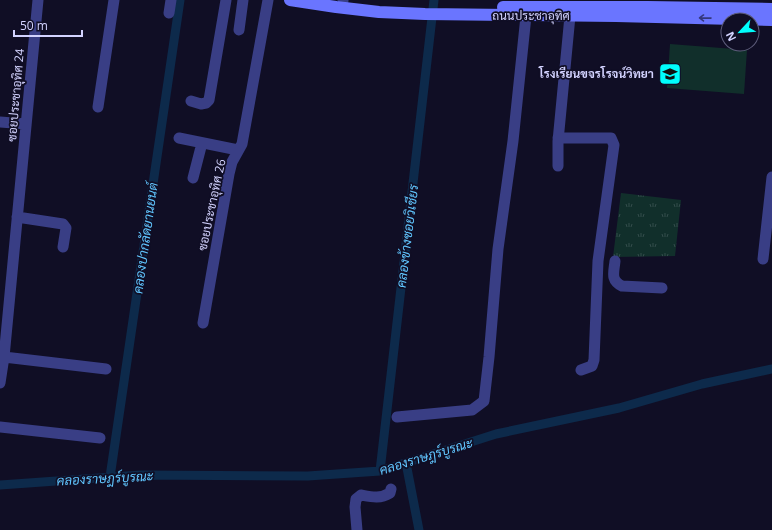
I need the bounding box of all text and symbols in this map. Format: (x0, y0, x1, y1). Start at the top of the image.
street label: ถนนประชาอุทิศ (492, 7, 570, 25)
scale bar (14, 12, 82, 38)
north arrow (720, 12, 760, 52)
one-way arrow (699, 14, 712, 22)
text: 50 m (20, 17, 48, 34)
text: N (722, 29, 739, 44)
street label: ซอยประชาอุทิศ 24 (3, 48, 29, 142)
school or university icon: โรงเรียนขจรโรจน์วิทยา (657, 61, 683, 87)
place label: โรงเรียนขจรโรจน์วิทยา (538, 65, 654, 82)
street label: ซอยประชาอุทิศ 26 (193, 157, 231, 253)
water label: คลองปากลัดยานยนต์ (128, 179, 162, 295)
water label: คลองข้างซอยวิเชียร (392, 182, 422, 289)
water label: คลองราษฎร์บูรณะ (377, 433, 475, 480)
water label: คลองราษฎร์บูรณะ (56, 466, 154, 491)

